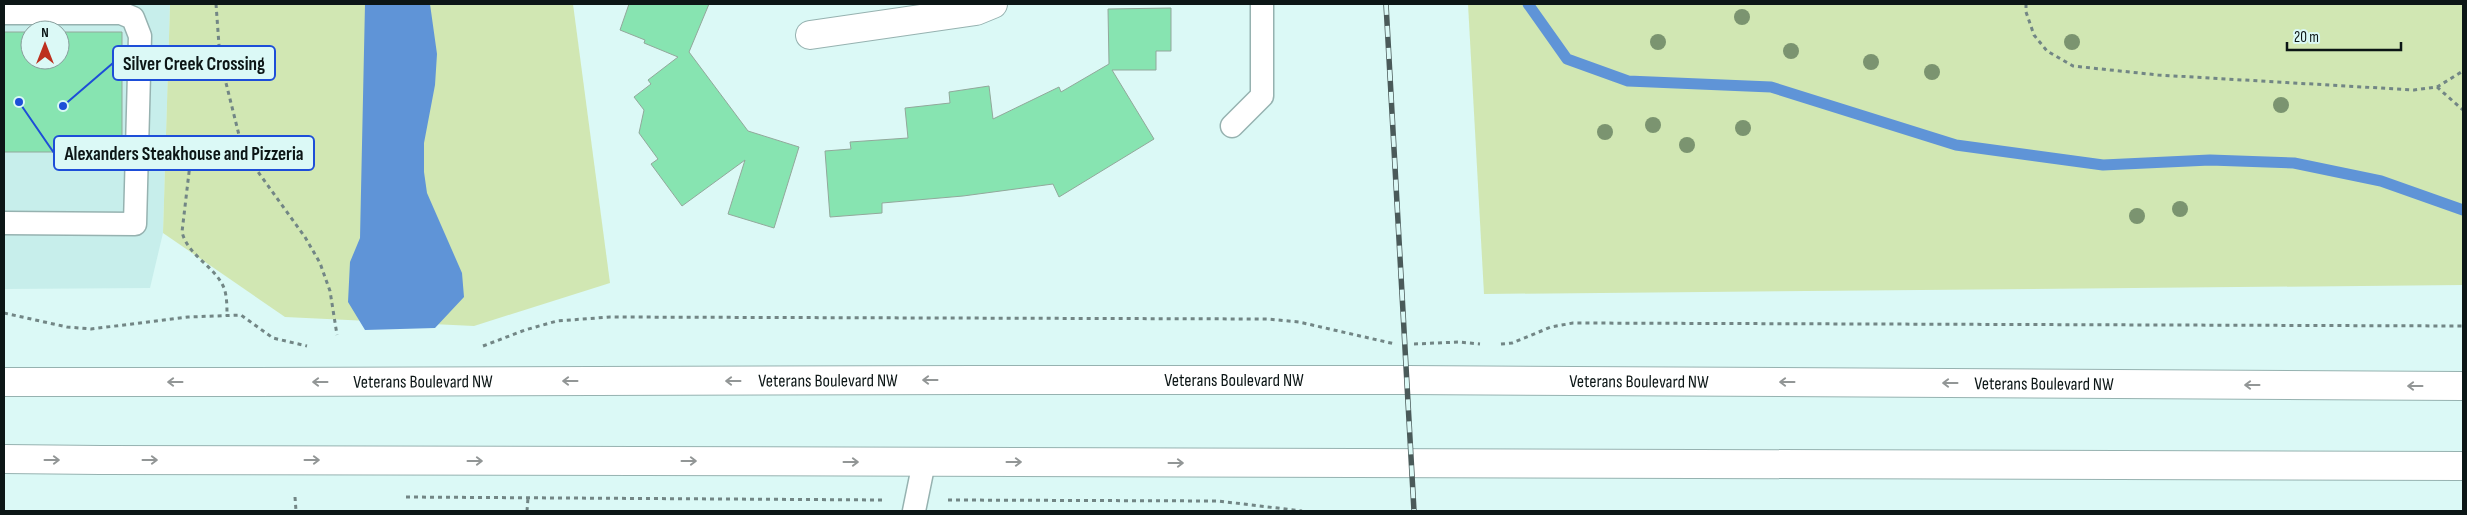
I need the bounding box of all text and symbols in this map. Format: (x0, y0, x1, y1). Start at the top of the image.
north arrow (20, 20, 70, 70)
scale bar (2287, 20, 2401, 52)
text: N (41, 24, 49, 41)
text: 20 m (2294, 28, 2319, 47)
callout: Silver Creek Crossing (113, 46, 275, 80)
text: Silver Creek Crossing (123, 53, 265, 76)
callout: Alexanders Steakhouse and Pizzeria (54, 136, 314, 170)
text: Alexanders Steakhouse and Pizzeria (63, 143, 304, 166)
street label: Veterans Boulevard NW (758, 370, 898, 391)
street label: Veterans Boulevard NW (1164, 370, 1304, 391)
street label: Veterans Boulevard NW (1569, 370, 1709, 392)
street label: Veterans Boulevard NW (353, 371, 493, 392)
street label: Veterans Boulevard NW (1974, 373, 2114, 395)
one-way arrow (922, 375, 938, 385)
one-way arrow (562, 376, 578, 386)
one-way arrow (725, 376, 741, 386)
one-way arrow (167, 377, 183, 387)
one-way arrow (312, 377, 328, 387)
one-way arrow (1779, 377, 1796, 387)
one-way arrow (1942, 378, 1958, 388)
one-way arrow (2244, 380, 2260, 390)
one-way arrow (2407, 381, 2423, 391)
one-way arrow (44, 455, 60, 464)
one-way arrow (142, 455, 158, 465)
one-way arrow (304, 455, 320, 465)
one-way arrow (466, 456, 483, 466)
one-way arrow (680, 456, 697, 466)
one-way arrow (843, 457, 859, 467)
one-way arrow (1006, 458, 1022, 467)
one-way arrow (1168, 458, 1184, 468)

